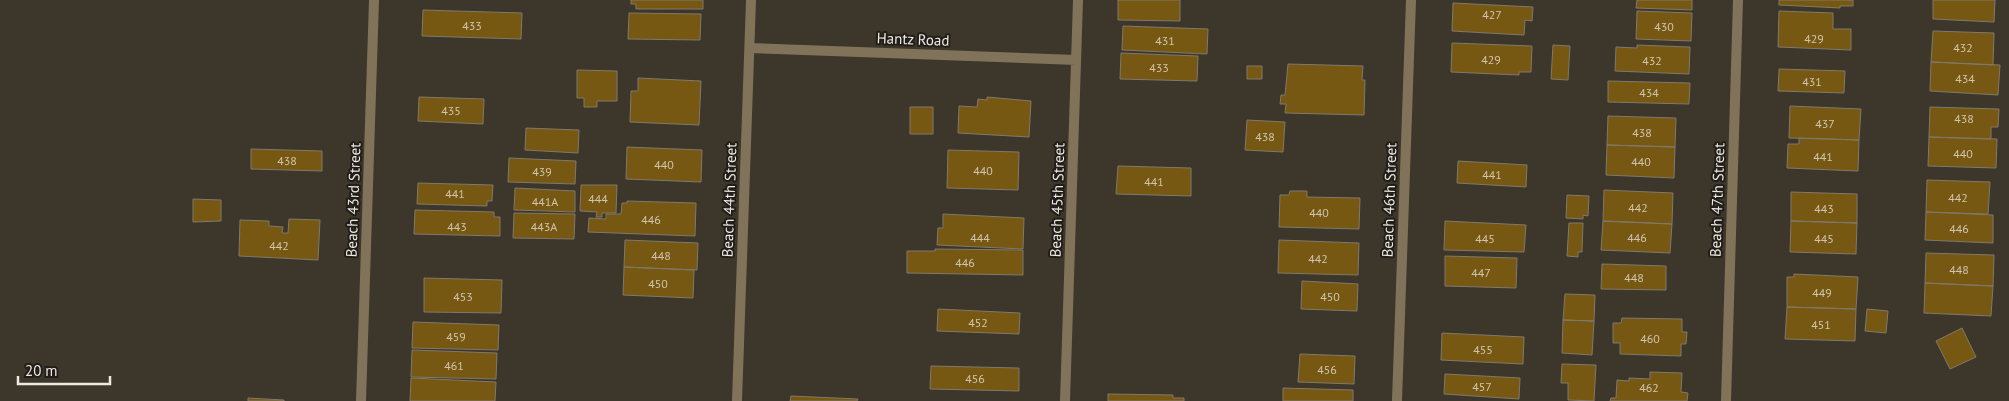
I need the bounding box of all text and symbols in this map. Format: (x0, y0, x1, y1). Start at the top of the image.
house number: 427 (1482, 7, 1502, 22)
house number: 433 (462, 18, 482, 33)
house number: 430 (1654, 19, 1674, 34)
street label: Hantz Road (876, 28, 950, 50)
house number: 429 (1804, 31, 1824, 46)
house number: 431 (1155, 33, 1175, 48)
house number: 432 (1953, 40, 1973, 55)
house number: 429 (1481, 52, 1501, 67)
house number: 432 (1642, 53, 1662, 68)
house number: 433 (1149, 60, 1169, 75)
house number: 434 (1955, 71, 1975, 86)
house number: 431 (1802, 74, 1822, 89)
house number: 434 (1639, 85, 1659, 100)
house number: 435 (441, 103, 461, 118)
house number: 438 (1954, 111, 1974, 126)
house number: 437 (1815, 116, 1835, 131)
house number: 438 (1632, 125, 1652, 140)
house number: 438 (1255, 129, 1275, 144)
street label: Beach 43rd Street (342, 142, 364, 258)
street label: Beach 44th Street (718, 142, 740, 258)
street label: Beach 45th Street (1046, 142, 1068, 258)
street label: Beach 46th Street (1378, 142, 1400, 258)
street label: Beach 47th Street (1706, 143, 1728, 257)
house number: 440 (1953, 146, 1973, 161)
house number: 441 (1813, 149, 1833, 164)
house number: 438 (277, 153, 297, 168)
house number: 440 (1631, 154, 1651, 169)
house number: 440 (654, 157, 674, 172)
house number: 440 (973, 163, 993, 178)
house number: 439 (532, 164, 552, 179)
house number: 441 (1482, 167, 1502, 182)
house number: 441 (1144, 174, 1164, 189)
house number: 441 (445, 186, 465, 201)
house number: 442 (1948, 190, 1968, 205)
house number: 444 (588, 191, 608, 206)
house number: 441A (532, 194, 558, 209)
house number: 442 (1628, 200, 1648, 215)
house number: 443 (1814, 201, 1834, 216)
house number: 440 (1309, 205, 1329, 220)
house number: 446 (641, 212, 661, 227)
house number: 443 (447, 219, 467, 234)
house number: 443A (531, 219, 557, 234)
house number: 446 (1949, 221, 1969, 236)
house number: 444 (970, 230, 990, 245)
house number: 446 (1627, 230, 1647, 245)
house number: 445 (1475, 231, 1495, 246)
house number: 445 (1814, 231, 1834, 246)
house number: 442 (269, 238, 289, 253)
house number: 448 (651, 248, 671, 263)
house number: 442 (1308, 251, 1328, 266)
house number: 446 (955, 255, 975, 270)
house number: 448 (1949, 262, 1969, 277)
house number: 447 (1471, 265, 1491, 280)
house number: 448 (1624, 270, 1644, 285)
house number: 450 (648, 276, 668, 291)
house number: 449 (1812, 285, 1832, 300)
house number: 453 (453, 289, 473, 304)
house number: 450 (1320, 289, 1340, 304)
house number: 452 (968, 315, 988, 330)
house number: 451 (1811, 317, 1831, 332)
house number: 459 (446, 329, 466, 344)
house number: 460 (1640, 331, 1660, 346)
house number: 455 (1473, 342, 1493, 357)
scale bar (18, 354, 110, 386)
house number: 461 (444, 358, 464, 373)
text: 20 m (25, 361, 58, 380)
house number: 456 (1317, 362, 1337, 377)
house number: 456 (965, 371, 985, 386)
house number: 457 (1472, 379, 1492, 394)
house number: 462 (1639, 380, 1659, 395)

